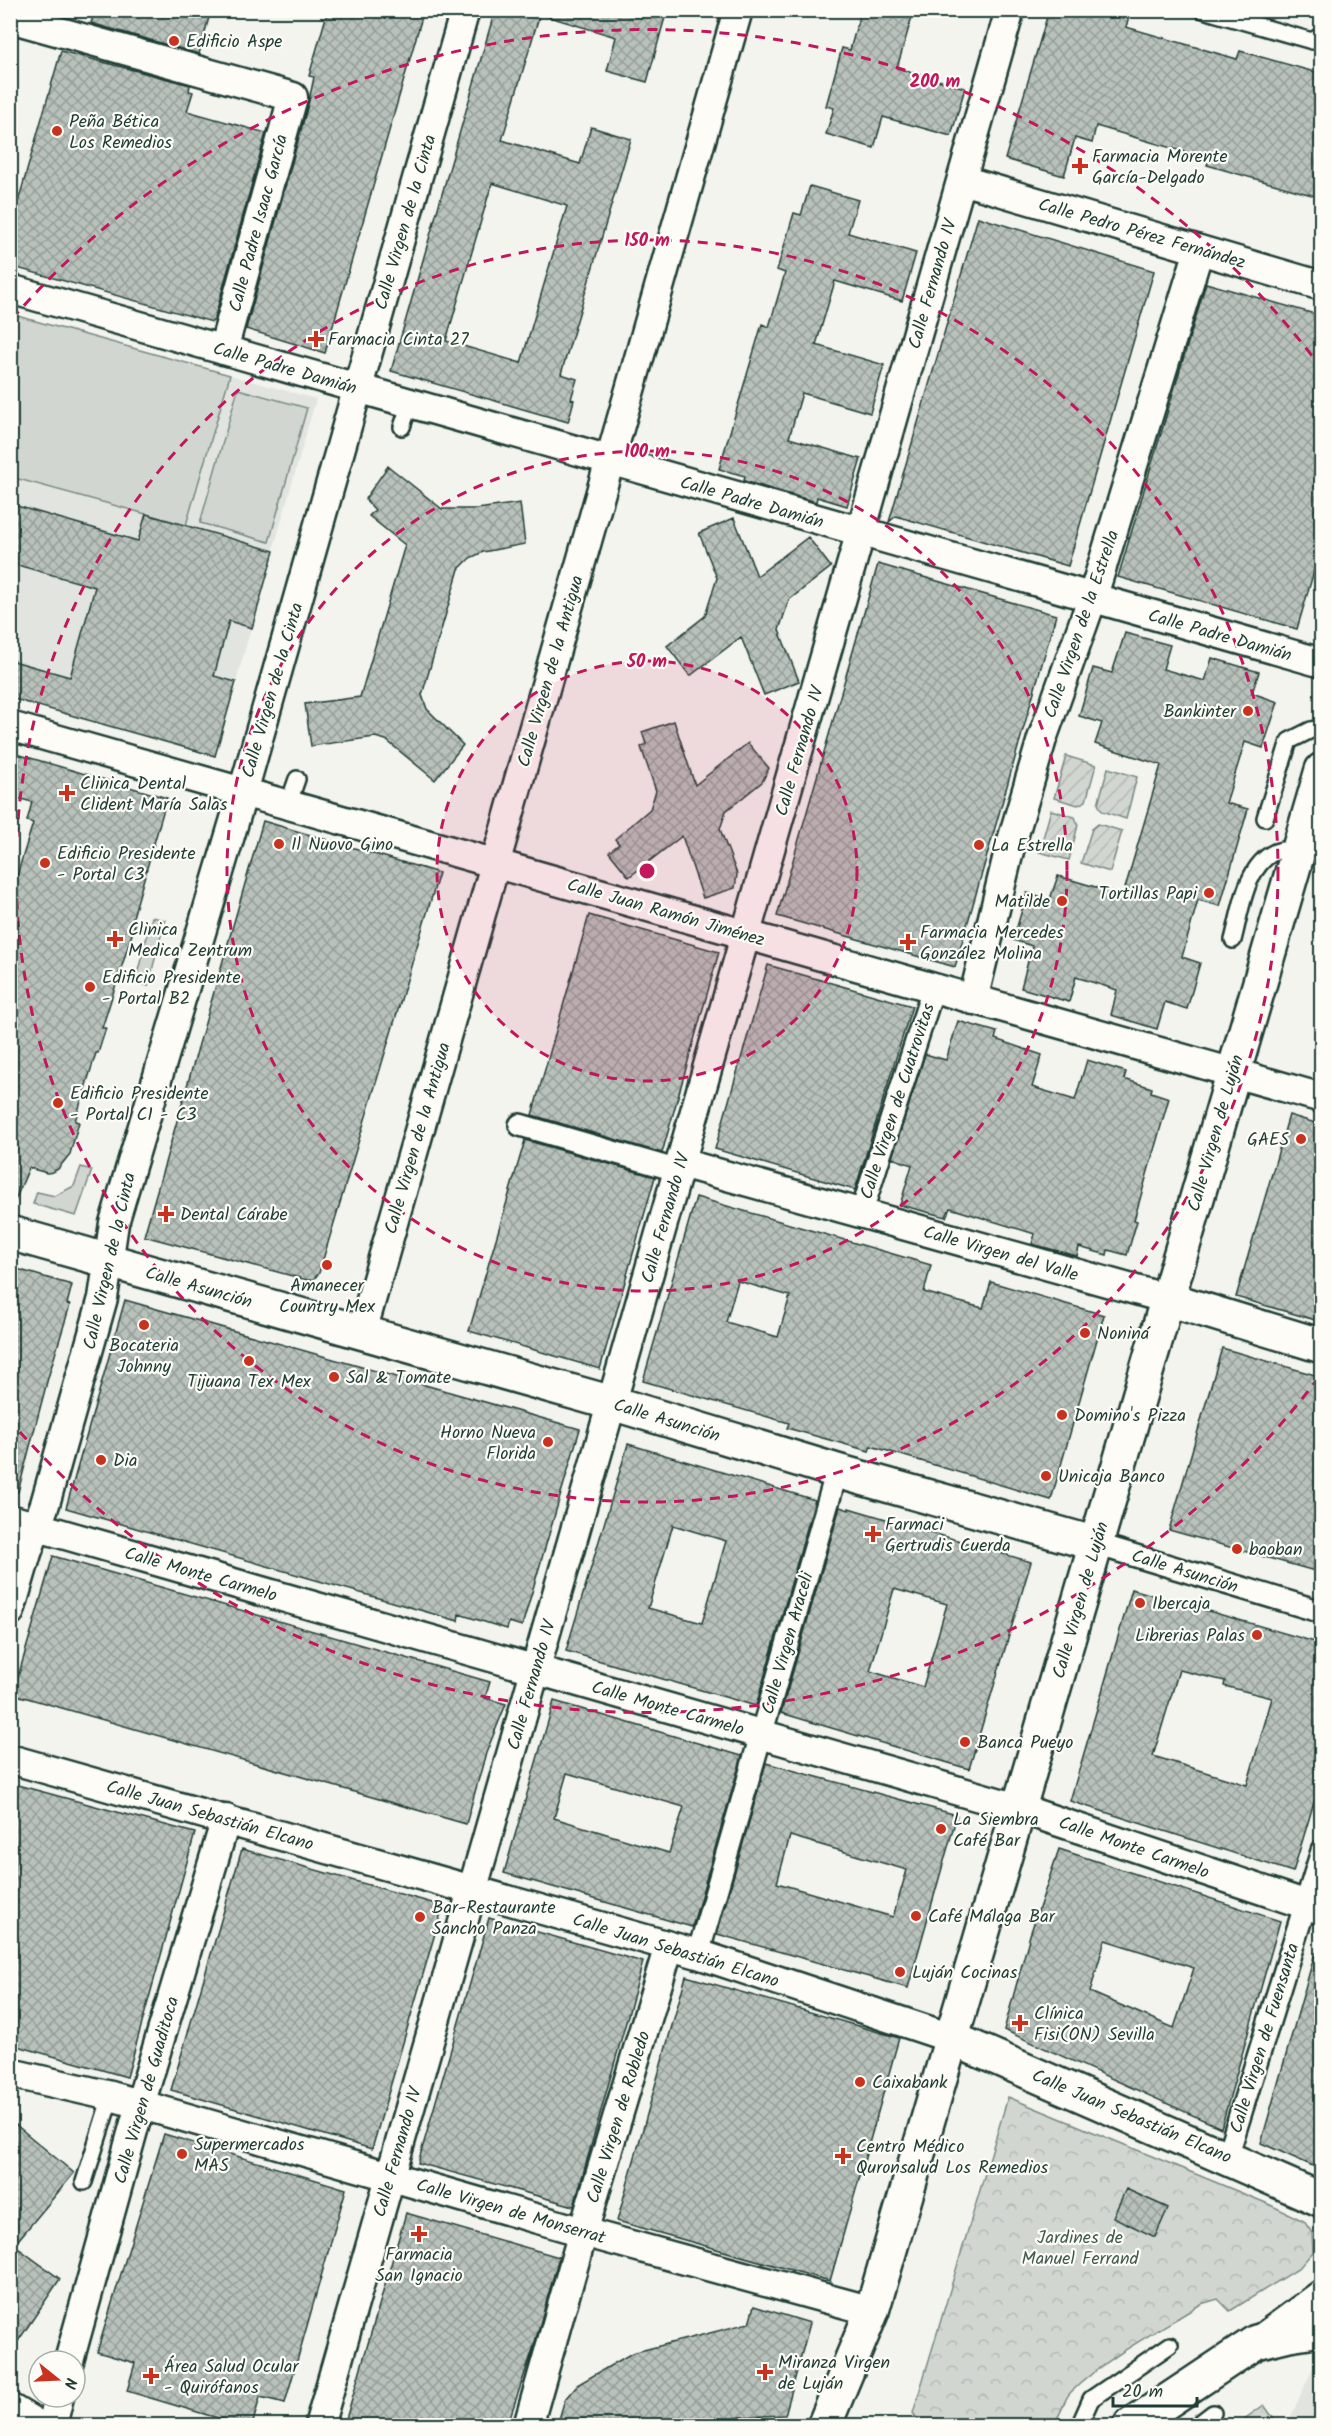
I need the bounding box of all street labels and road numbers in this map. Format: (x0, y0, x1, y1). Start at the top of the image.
street label: Calle Padre Isaac García (222, 131, 297, 316)
street label: Calle Virgen de la Cinta (368, 131, 445, 313)
street label: Calle Pedro Pérez Fernández (1034, 191, 1249, 278)
street label: Calle Fernando IV (901, 215, 966, 353)
street label: Calle Padre Damián (209, 335, 360, 404)
street label: Calle Padre Damián (676, 469, 827, 538)
street label: Calle Virgen de la Estrella (1037, 526, 1128, 723)
street label: Calle Virgen de la Antigua (510, 572, 593, 771)
street label: Calle Virgen de la Cinta (235, 599, 312, 781)
street label: Calle Padre Damián (1144, 602, 1295, 671)
street label: Calle Fernando IV (768, 682, 833, 820)
street label: Calle Juan Ramón Jiménez (563, 871, 768, 956)
street label: Calle Virgen de Cuatrovitas (853, 999, 944, 1203)
street label: Calle Virgen de la Antigua (377, 1039, 460, 1238)
street label: Calle Virgen de Luján (1180, 1052, 1253, 1215)
street label: Calle Fernando IV (634, 1149, 699, 1287)
street label: Calle Virgen de la Cinta (76, 1170, 145, 1353)
street label: Calle Virgen del Valle (920, 1218, 1082, 1290)
street label: Calle Asunción (142, 1259, 256, 1318)
street label: Calle Asunción (610, 1391, 724, 1451)
street label: Calle Virgen de Luján (1045, 1519, 1118, 1682)
street label: Calle Monte Carmelo (121, 1540, 280, 1611)
street label: Calle Asunción (1128, 1542, 1242, 1602)
street label: Calle Virgen Araceli (754, 1568, 823, 1718)
street label: Calle Fernando IV (500, 1616, 565, 1754)
street label: Calle Monte Carmelo (588, 1674, 747, 1745)
street label: Calle Juan Sebastián Elcano (102, 1773, 317, 1860)
street label: Calle Monte Carmelo (1054, 1809, 1213, 1888)
street label: Calle Juan Sebastián Elcano (569, 1906, 782, 1997)
street label: Calle Virgen de Fuensanta (1223, 1940, 1308, 2137)
street label: Calle Virgen de Guaditoca (107, 1993, 188, 2188)
street label: Calle Virgen de Robledo (579, 2028, 659, 2207)
street label: Calle Juan Sebastián Elcano (1027, 2062, 1236, 2173)
street label: Calle Fernando IV (366, 2083, 431, 2221)
street label: Calle Virgen de Monserrat (412, 2171, 610, 2254)

